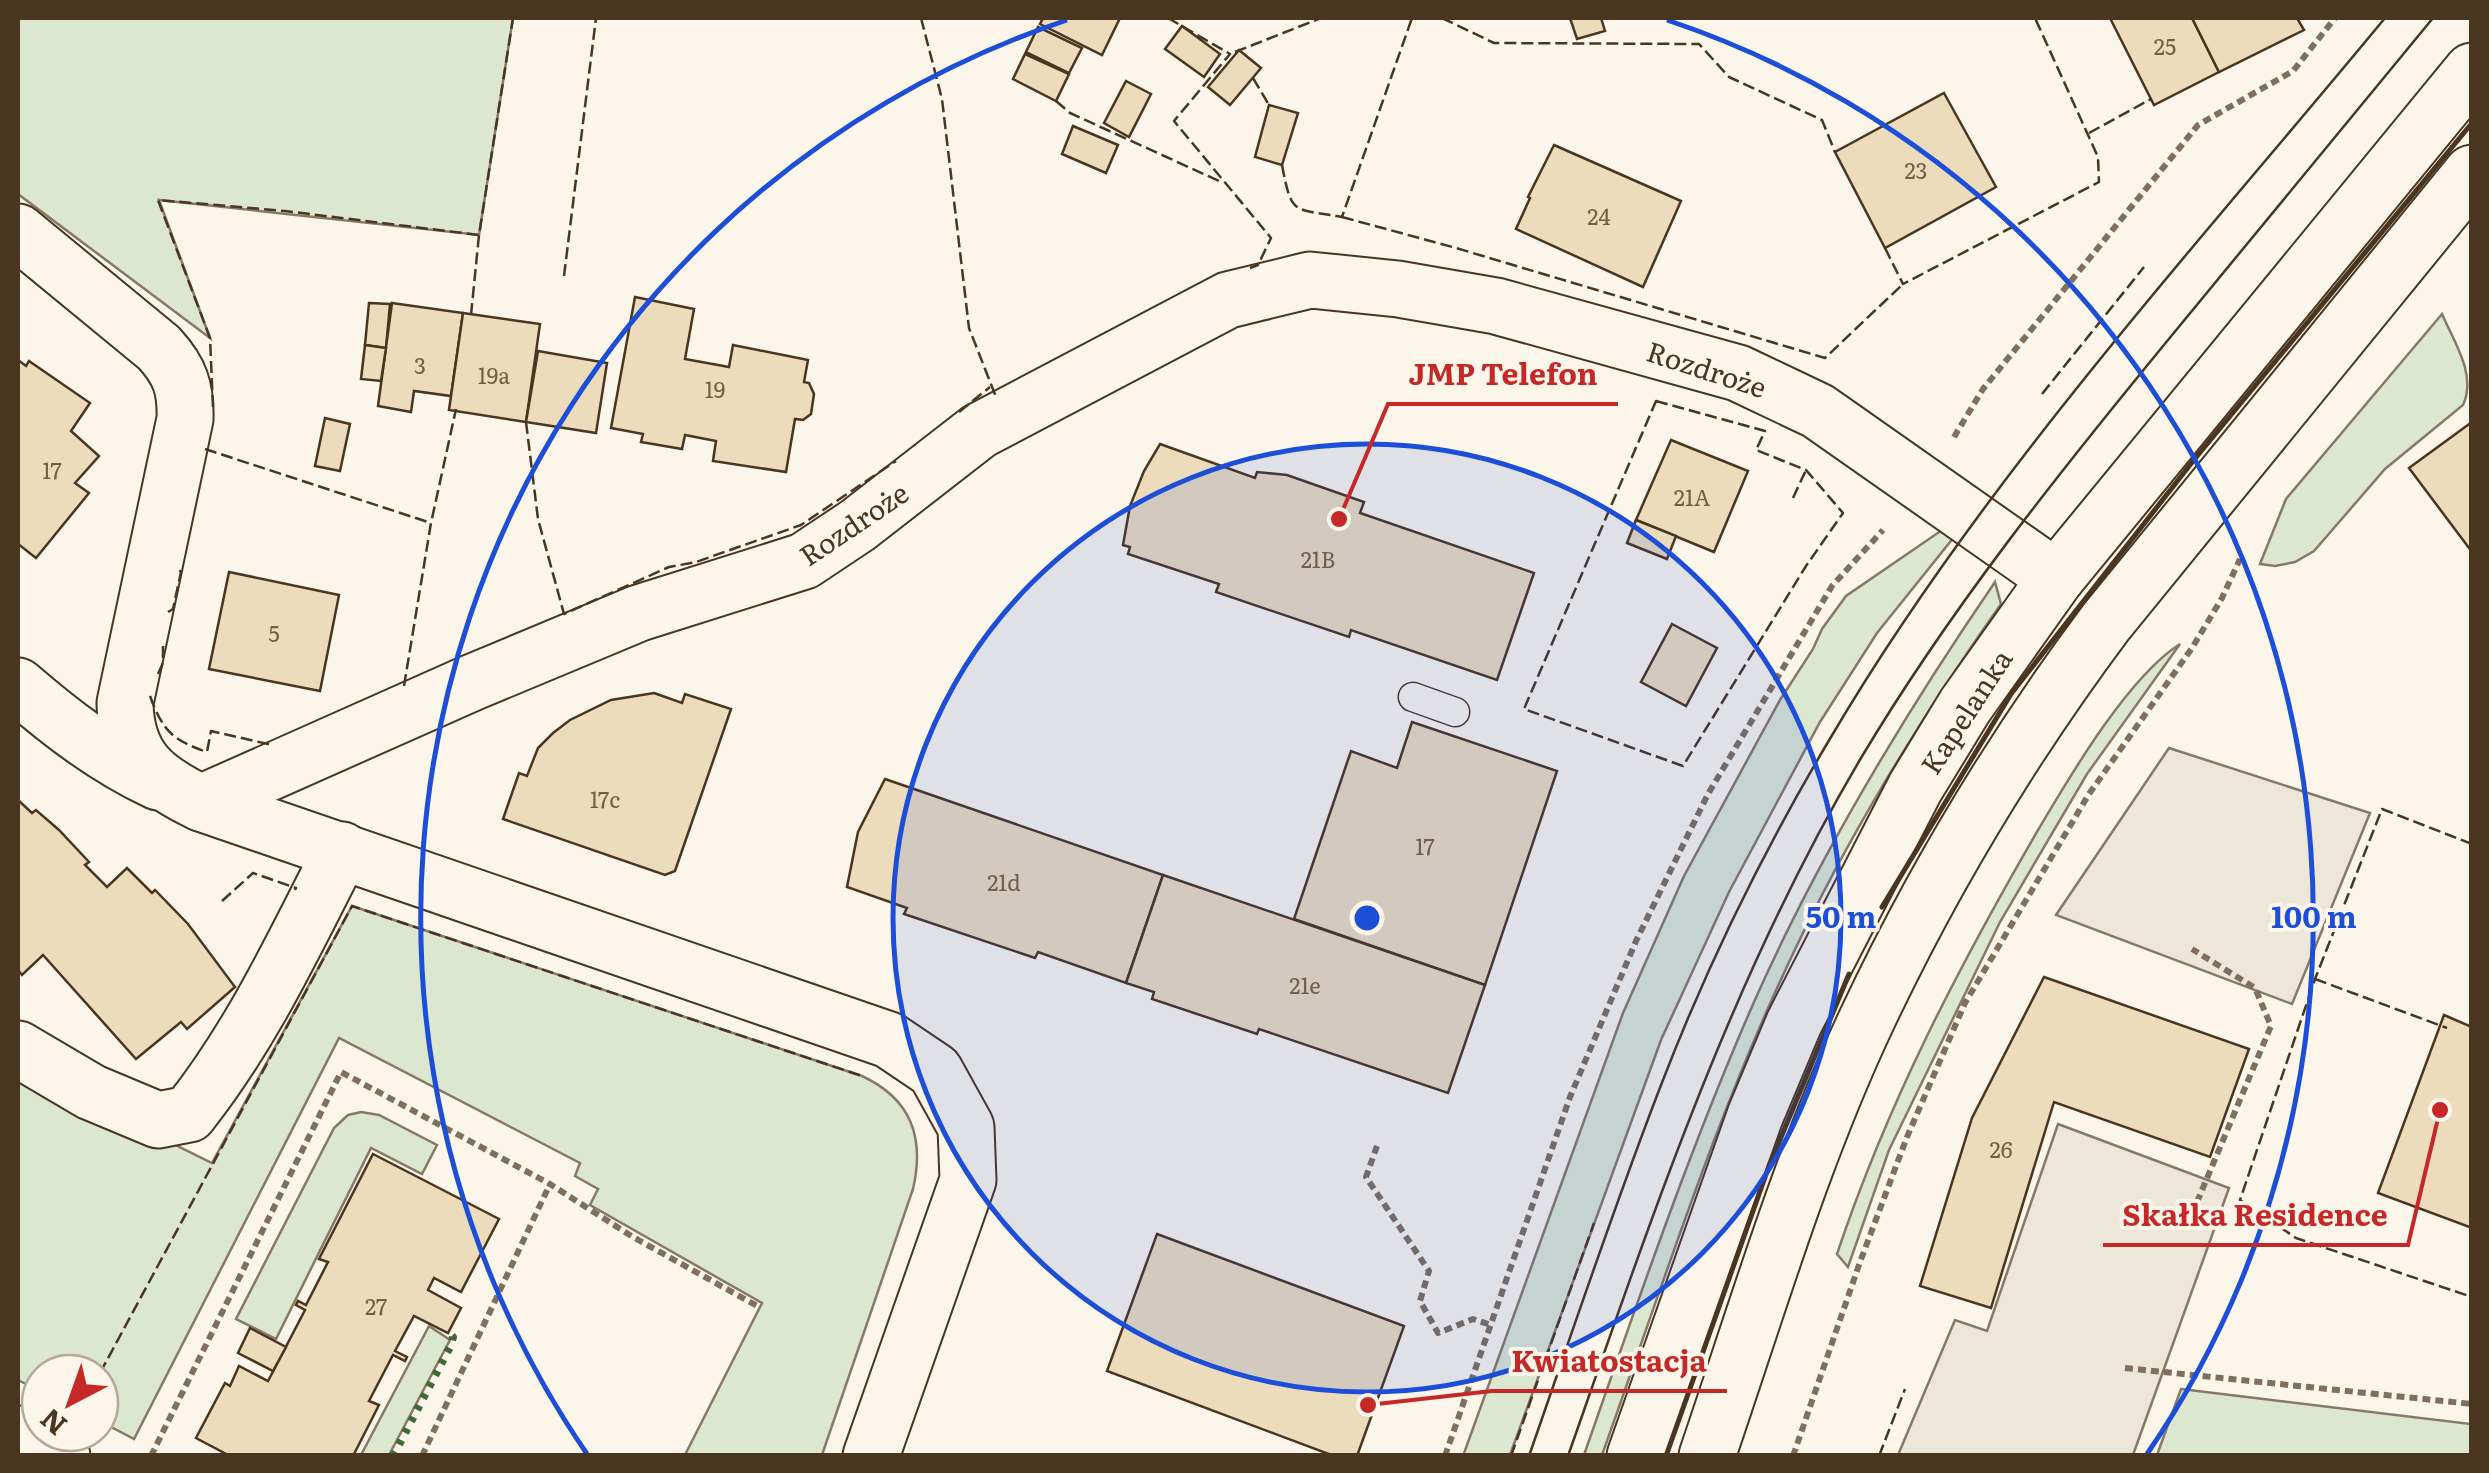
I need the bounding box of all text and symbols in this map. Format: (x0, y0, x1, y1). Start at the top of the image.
house number: 25 (2154, 29, 2176, 62)
house number: 23 (1904, 153, 1928, 186)
house number: 24 (1587, 199, 1611, 232)
street label: Rozdroże (1642, 329, 1772, 407)
callout: JMP Telefon (1388, 344, 1618, 404)
house number: 3 (414, 348, 426, 381)
text: JMP Telefon (1408, 350, 1598, 394)
house number: 19a (478, 358, 510, 391)
house number: 19 (705, 372, 725, 405)
house number: 17 (42, 453, 62, 486)
street label: Rozdroże (790, 471, 916, 575)
house number: 21A (1674, 480, 1710, 513)
house number: 21B (1301, 542, 1335, 575)
house number: 5 (268, 616, 280, 649)
street label: Kapelanka (1909, 640, 2021, 782)
house number: 17c (590, 782, 620, 815)
house number: 17 (1415, 829, 1435, 862)
house number: 21d (987, 865, 1021, 898)
text: 50 m (1806, 893, 1876, 937)
text: 100 m (2271, 893, 2357, 937)
centre of rings (1349, 900, 1385, 936)
house number: 21e (1289, 968, 1321, 1001)
house number: 26 (1990, 1132, 2013, 1165)
callout: Skałka Residence (2103, 1185, 2408, 1245)
text: Skałka Residence (2122, 1191, 2388, 1235)
house number: 27 (365, 1289, 387, 1322)
callout: Kwiatostacja (1492, 1331, 1727, 1391)
text: Kwiatostacja (1511, 1337, 1707, 1381)
north arrow (20, 1353, 120, 1453)
text: N (30, 1400, 75, 1447)

